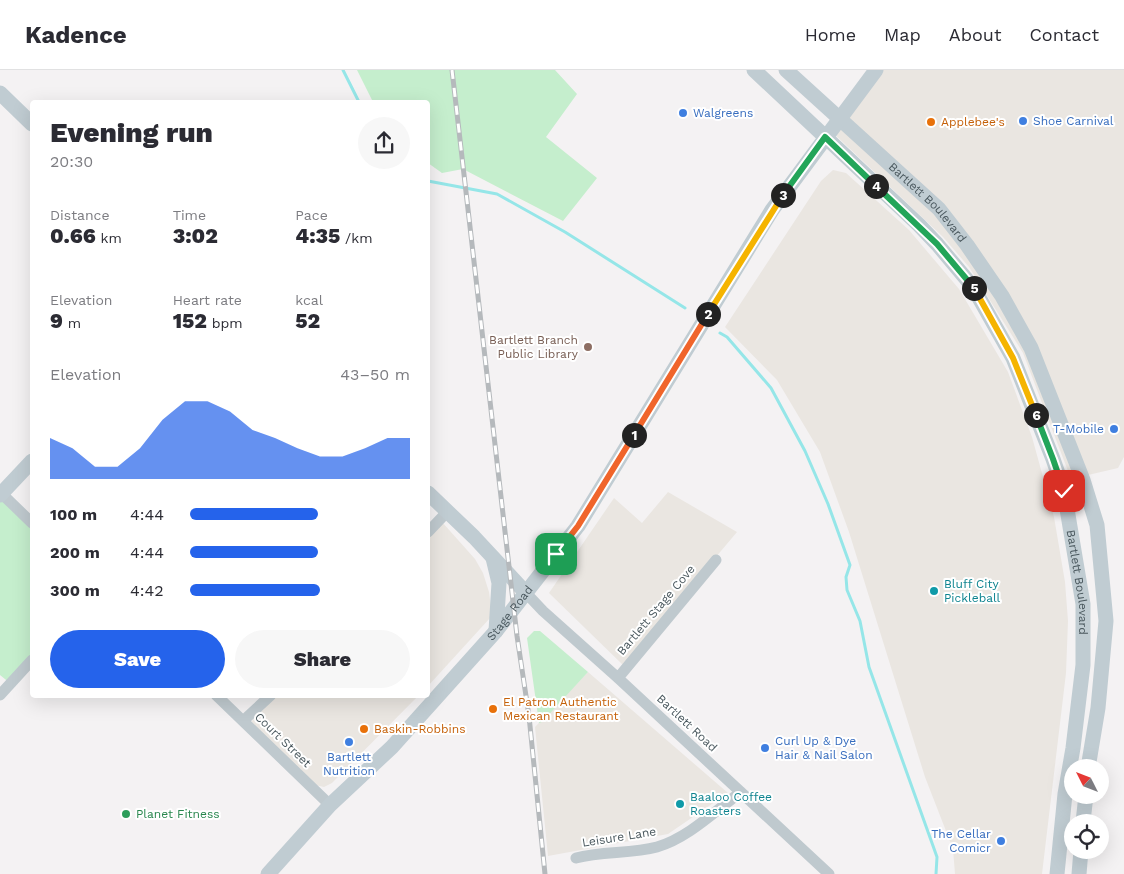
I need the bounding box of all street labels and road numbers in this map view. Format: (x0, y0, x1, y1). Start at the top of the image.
street label: Bartlett Boulevard (886, 160, 969, 245)
street label: Bartlett Boulevard (1064, 529, 1090, 635)
street label: Bartlett Stage Cove (614, 562, 698, 658)
street label: Stage Road (484, 583, 536, 644)
street label: Bartlett Road (654, 692, 720, 754)
street label: Court Street (252, 710, 314, 770)
street label: Leisure Lane (581, 824, 657, 850)

